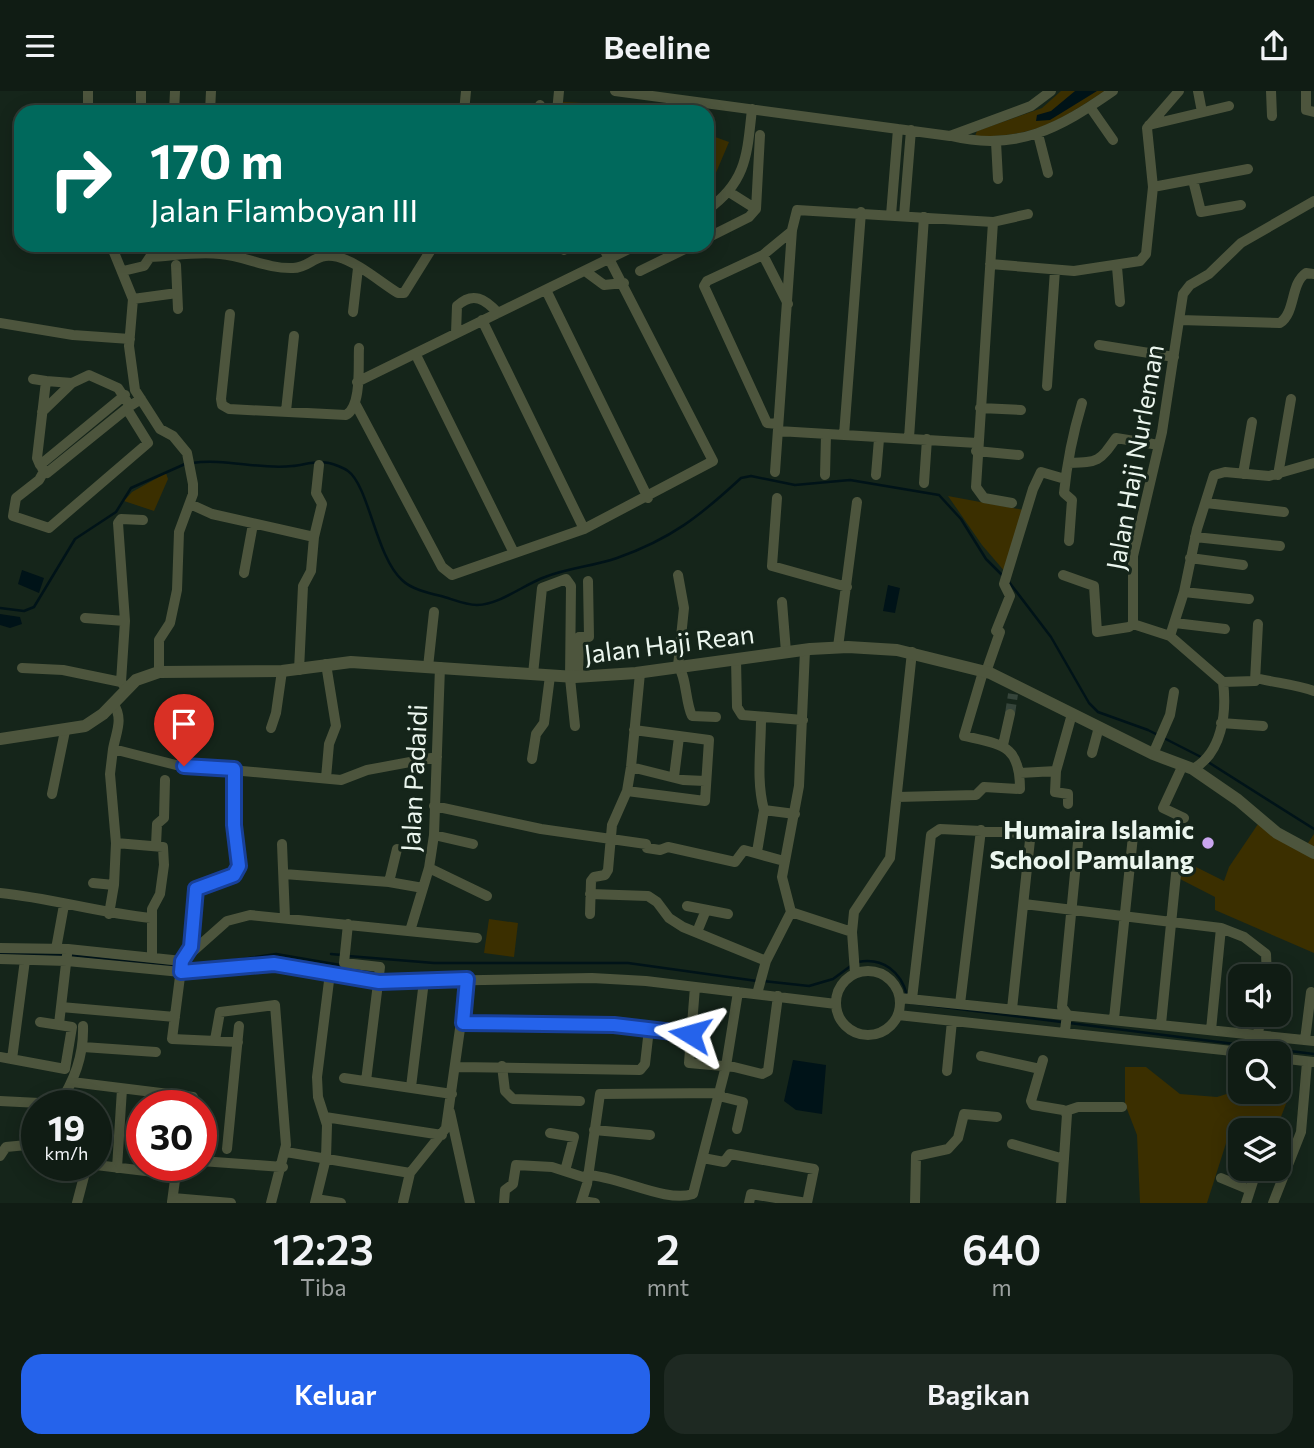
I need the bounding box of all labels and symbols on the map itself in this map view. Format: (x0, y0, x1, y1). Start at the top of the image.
street label: Jalan Haji Nurleman (1099, 342, 1169, 572)
street label: Jalan Haji Rean (582, 617, 756, 669)
pin (154, 694, 214, 766)
street label: Jalan Padaidi (394, 703, 432, 853)
place label: Humaira Islamic School Pamulang (989, 813, 1194, 874)
marker: Humaira Islamic School Pamulang (1200, 835, 1216, 851)
position arrow (653, 997, 727, 1071)
speed limit sign: 30 (126, 1090, 217, 1181)

